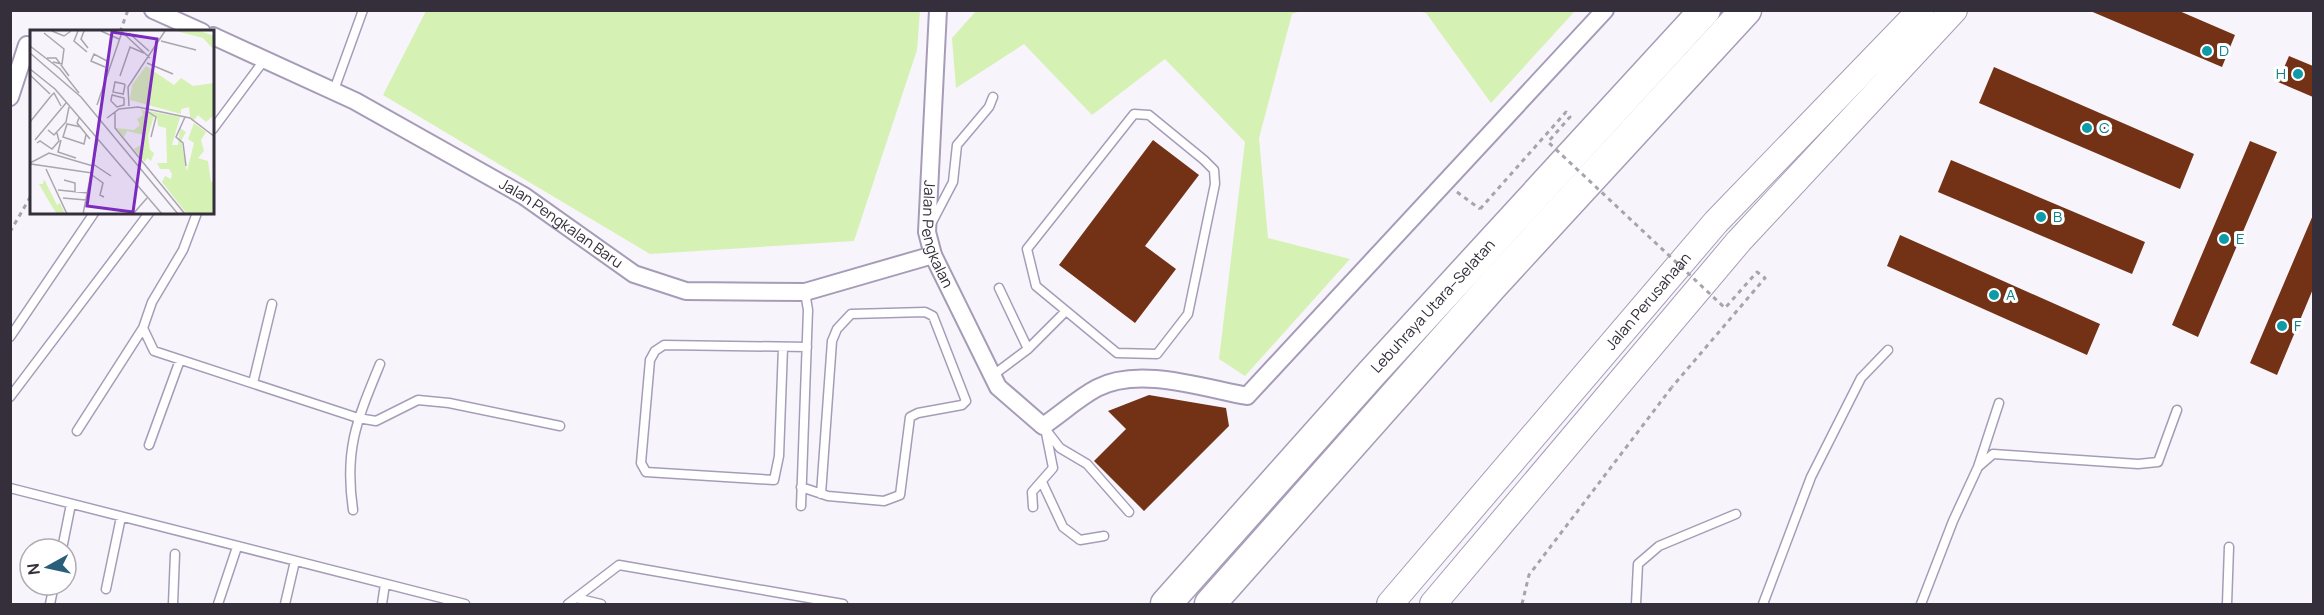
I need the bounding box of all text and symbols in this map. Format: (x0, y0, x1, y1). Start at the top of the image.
inset map (30, 30, 214, 214)
place label: D (2219, 40, 2229, 61)
marker: D (2200, 44, 2214, 58)
place label: H (2276, 63, 2286, 84)
marker: H (2291, 67, 2305, 81)
place label: C (2099, 117, 2110, 138)
marker: C (2080, 121, 2094, 135)
street label: Jalan Pengkalan Baru (496, 173, 627, 273)
street label: Jalan Pengkalan (916, 180, 959, 291)
place label: B (2053, 206, 2062, 227)
marker: B (2034, 210, 2048, 224)
place label: E (2236, 228, 2245, 249)
marker: E (2217, 232, 2231, 246)
street label: Lebuhraya Utara–Selatan (1366, 234, 1500, 377)
street label: Jalan Perusahaan (1600, 248, 1696, 354)
place label: A (2006, 284, 2016, 305)
marker: A (1987, 288, 2001, 302)
place label: F (2294, 315, 2302, 336)
marker: F (2275, 319, 2289, 333)
north arrow (18, 537, 78, 597)
text: N (21, 562, 45, 576)

